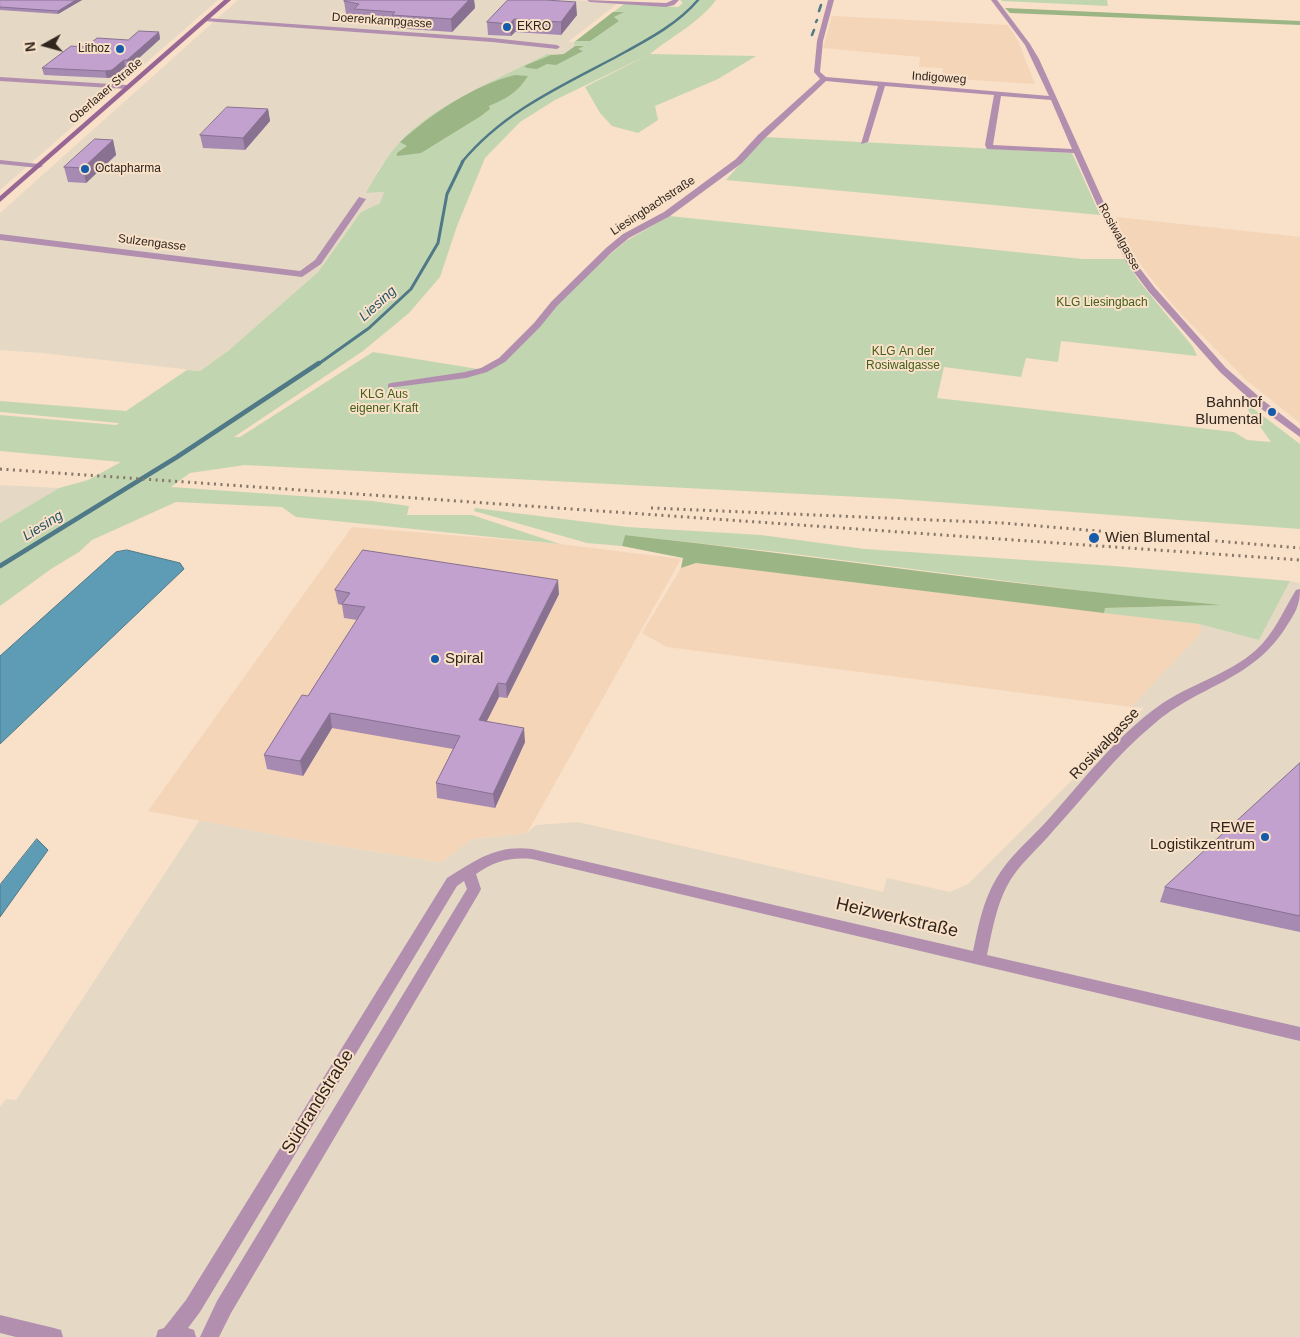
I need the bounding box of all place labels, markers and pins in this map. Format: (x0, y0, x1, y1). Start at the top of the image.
place label: EKRO (517, 20, 551, 34)
marker: EKRO (501, 21, 513, 33)
place label: Lithoz (78, 42, 110, 56)
marker: Lithoz (114, 43, 126, 55)
place label: Octapharma (95, 162, 161, 176)
marker: Octapharma (79, 163, 91, 175)
place label: Bahnhof Blumental (1195, 394, 1262, 429)
marker: Bahnhof Blumental (1266, 406, 1278, 418)
place label: Wien Blumental (1105, 529, 1210, 547)
marker: Wien Blumental (1087, 531, 1101, 545)
place label: Spiral (445, 650, 483, 668)
marker: Spiral (429, 653, 441, 665)
place label: REWE Logistikzentrum (1150, 819, 1255, 854)
marker: REWE Logistikzentrum (1259, 831, 1271, 843)

